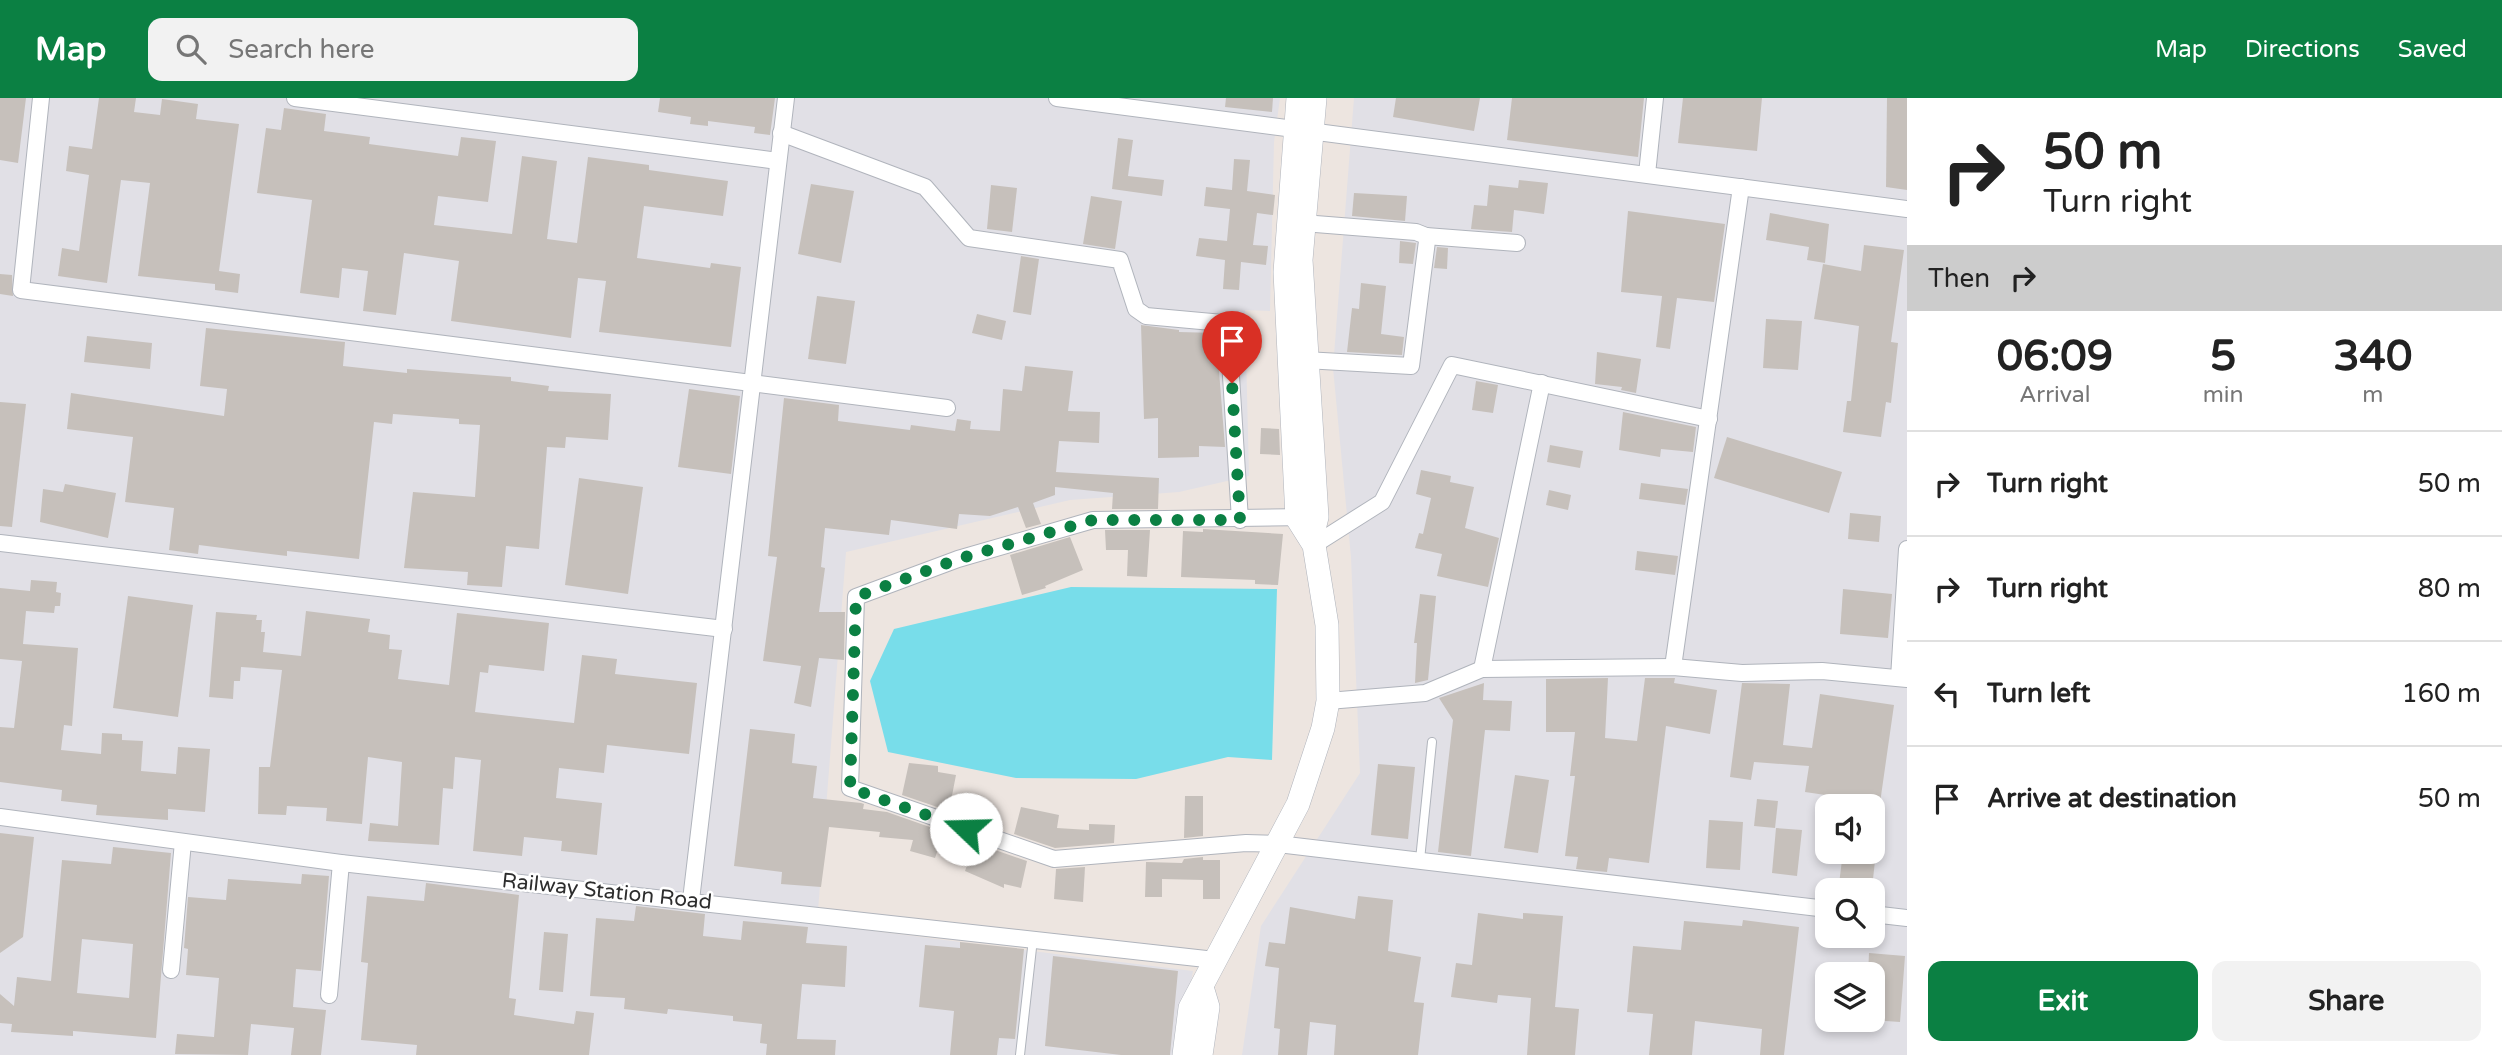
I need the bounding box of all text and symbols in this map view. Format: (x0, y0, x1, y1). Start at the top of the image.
search box (148, 18, 638, 81)
text: Map (35, 30, 106, 69)
icon: search (172, 30, 210, 68)
text: Search here (228, 34, 374, 65)
text: Map (2155, 35, 2207, 64)
text: Directions (2245, 35, 2360, 64)
text: Saved (2398, 35, 2467, 64)
text: 50 m (2043, 123, 2162, 182)
icon: right (1928, 126, 2019, 217)
text: Turn right (2043, 183, 2192, 221)
icon: right (2004, 259, 2042, 297)
text: Then (1928, 263, 1990, 294)
pin (1202, 311, 1262, 383)
icon: arrive (1213, 322, 1251, 360)
text: 06:09 (1997, 331, 2113, 382)
text: 5 (2210, 331, 2236, 382)
text: 340 (2333, 331, 2412, 382)
text: Arrival (2019, 381, 2090, 409)
text: min (2203, 381, 2244, 409)
text: m (2362, 381, 2383, 409)
icon: right (1928, 465, 1966, 503)
text: Turn right (1987, 468, 2108, 499)
text: 50 m (2418, 468, 2481, 499)
icon: right (1928, 570, 1966, 608)
text: Turn right (1987, 573, 2108, 604)
text: 80 m (2418, 573, 2481, 604)
icon: left (1928, 675, 1966, 713)
text: Turn left (1987, 678, 2090, 709)
text: 160 m (2401, 678, 2481, 709)
icon: arrive (1928, 780, 1966, 818)
text: Arrive at destination (1987, 783, 2237, 814)
text: 50 m (2418, 783, 2481, 814)
position arrow (929, 792, 1003, 866)
map controls (1815, 794, 1885, 1032)
button: sound (1815, 794, 1885, 864)
street label: Railway Station Road (501, 868, 713, 915)
button: search (1815, 878, 1885, 948)
button: Exit (1928, 961, 2198, 1041)
button: Share (2212, 961, 2481, 1041)
button: layers (1815, 962, 1885, 1032)

